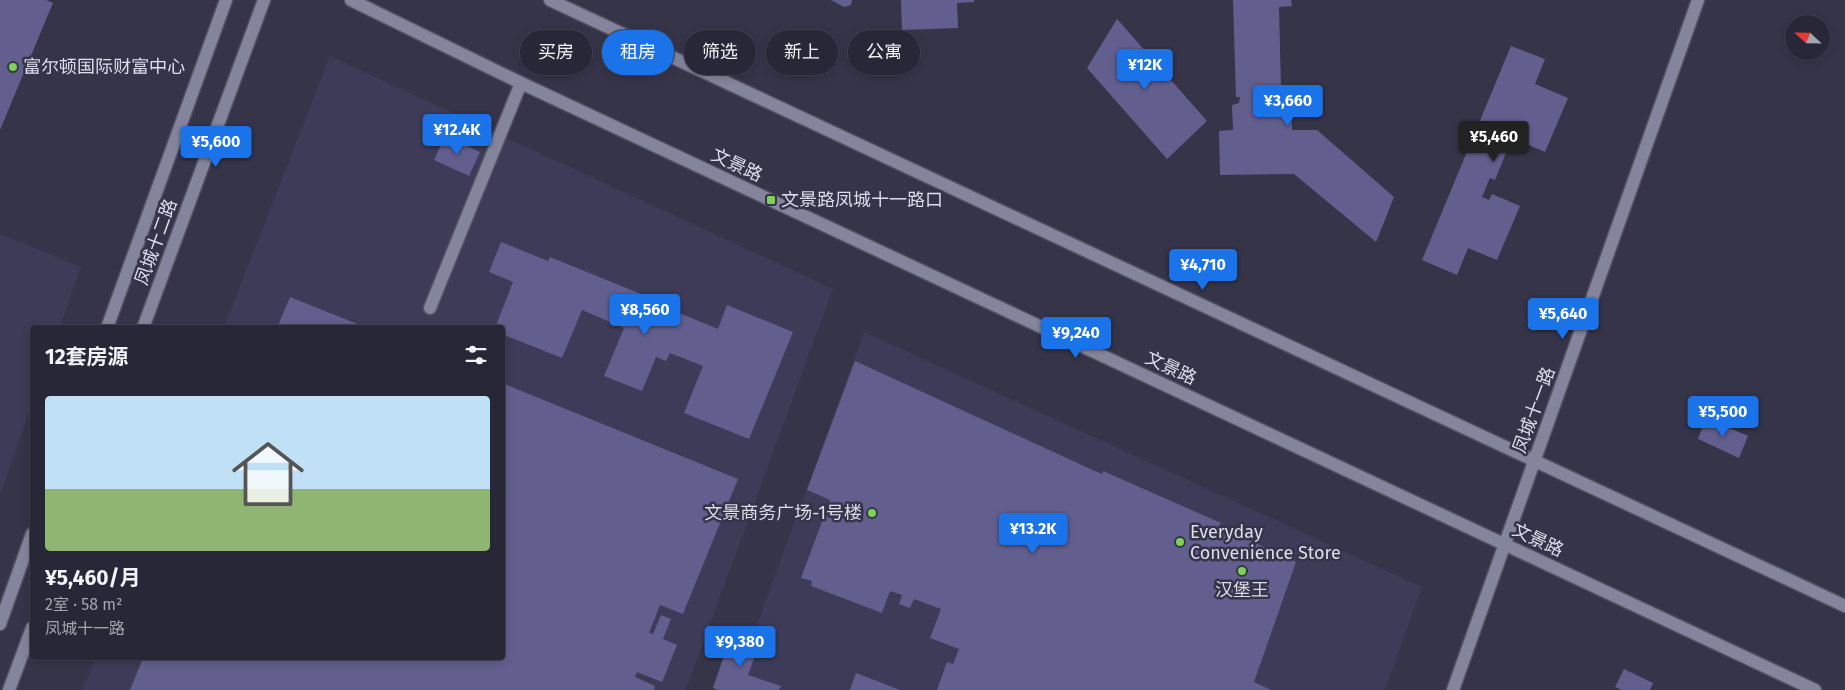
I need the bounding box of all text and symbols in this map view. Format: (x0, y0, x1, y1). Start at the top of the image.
north arrow (1785, 15, 1830, 60)
map controls (1785, 15, 1830, 60)
chip: 买房 (520, 30, 592, 75)
chip: 租房 (602, 30, 674, 75)
chip: 筛选 (684, 30, 756, 75)
chip: 新上 (766, 30, 838, 75)
chip: 公寓 (848, 30, 920, 75)
pin: ¥12K (1115, 48, 1175, 91)
text: ¥12K (1128, 55, 1162, 74)
place label: 富尔顿国际财富中心 (23, 56, 185, 78)
marker: 富尔顿国际财富中心 (7, 61, 19, 73)
pin: ¥3,660 (1247, 84, 1329, 127)
text: ¥3,660 (1264, 91, 1312, 110)
pin: ¥12.4K (416, 114, 498, 156)
text: ¥12.4K (434, 120, 480, 139)
pin: ¥5,460 (1453, 120, 1535, 163)
pin: ¥5,600 (175, 126, 257, 168)
text: ¥5,460 (1470, 127, 1518, 146)
text: ¥5,600 (192, 132, 240, 151)
street label: 文景路 (708, 144, 766, 186)
place label: 文景路凤城十一路口 (781, 189, 943, 211)
marker: 文景路凤城十一路口 (765, 194, 777, 206)
street label: 凤城十二路 (130, 196, 182, 288)
pin: ¥4,710 (1162, 248, 1244, 291)
text: ¥4,710 (1180, 255, 1226, 274)
pin: ¥8,560 (604, 294, 686, 336)
pin: ¥5,640 (1522, 298, 1604, 340)
text: ¥8,560 (620, 300, 670, 319)
text: ¥5,640 (1539, 304, 1587, 323)
pin: ¥9,240 (1035, 316, 1117, 359)
text: ¥9,240 (1052, 323, 1100, 342)
icon: filters (462, 341, 490, 369)
text: 12套房源 (45, 344, 129, 370)
street label: 文景路 (1142, 347, 1200, 389)
street label: 凤城十一路 (1508, 364, 1560, 456)
pin: ¥5,500 (1682, 396, 1764, 438)
text: ¥5,500 (1699, 402, 1747, 421)
icon: home (223, 429, 313, 519)
place label: 文景商务广场-1号楼 (704, 502, 862, 524)
marker: 文景商务广场-1号楼 (866, 507, 878, 519)
pin: ¥13.2K (992, 512, 1074, 555)
text: ¥13.2K (1010, 519, 1056, 538)
street label: 文景路 (1509, 519, 1567, 561)
place label: Everyday Convenience Store (1190, 521, 1341, 564)
marker: Everyday Convenience Store (1174, 536, 1186, 548)
text: ¥5,460/月 (45, 565, 140, 591)
marker: 汉堡王 (1236, 565, 1248, 577)
place label: 汉堡王 (1215, 579, 1269, 601)
text: 2室 · 58 m² (45, 595, 122, 614)
text: 凤城十一路 (45, 619, 125, 638)
pin: ¥9,380 (699, 626, 781, 668)
text: ¥9,380 (716, 632, 764, 651)

